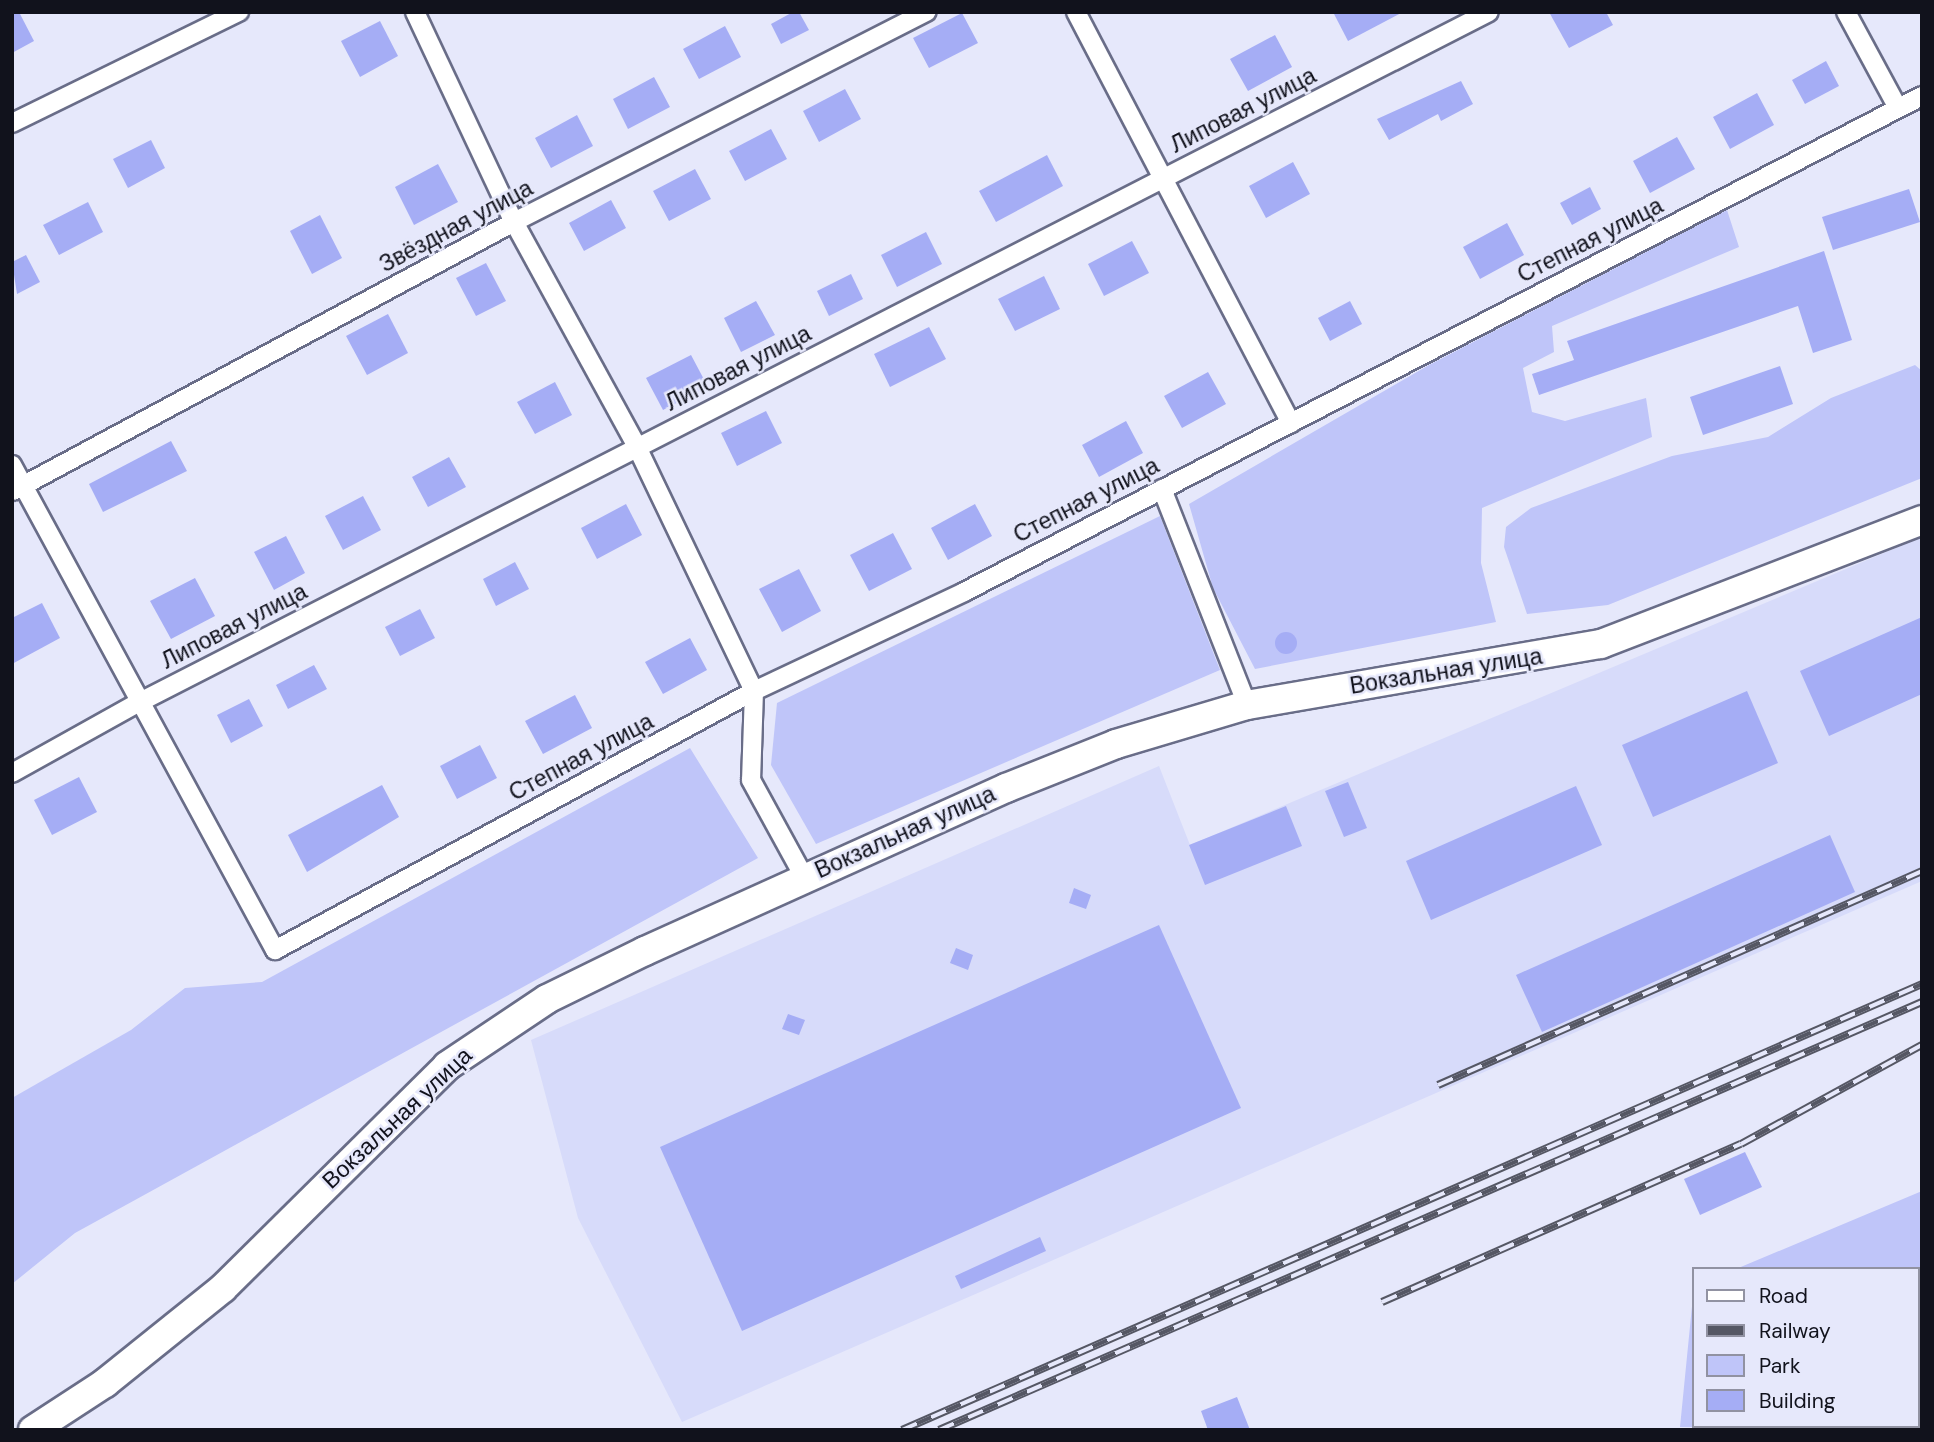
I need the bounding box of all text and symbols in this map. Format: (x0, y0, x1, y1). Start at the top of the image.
street label: Липовая улица (1166, 61, 1320, 159)
street label: Звёздная улица (375, 174, 537, 278)
street label: Степная улица (1513, 192, 1667, 288)
street label: Липовая улица (661, 319, 815, 417)
street label: Степная улица (1009, 452, 1163, 548)
street label: Липовая улица (157, 577, 311, 675)
street label: Вокзальная улица (1348, 642, 1544, 700)
street label: Степная улица (504, 707, 658, 807)
street label: Вокзальная улица (811, 780, 999, 884)
street label: Вокзальная улица (316, 1042, 478, 1194)
legend (1692, 1267, 1920, 1428)
text: Road (1759, 1282, 1808, 1310)
text: Railway (1759, 1317, 1831, 1345)
text: Park (1759, 1352, 1800, 1380)
text: Building (1759, 1387, 1835, 1415)

